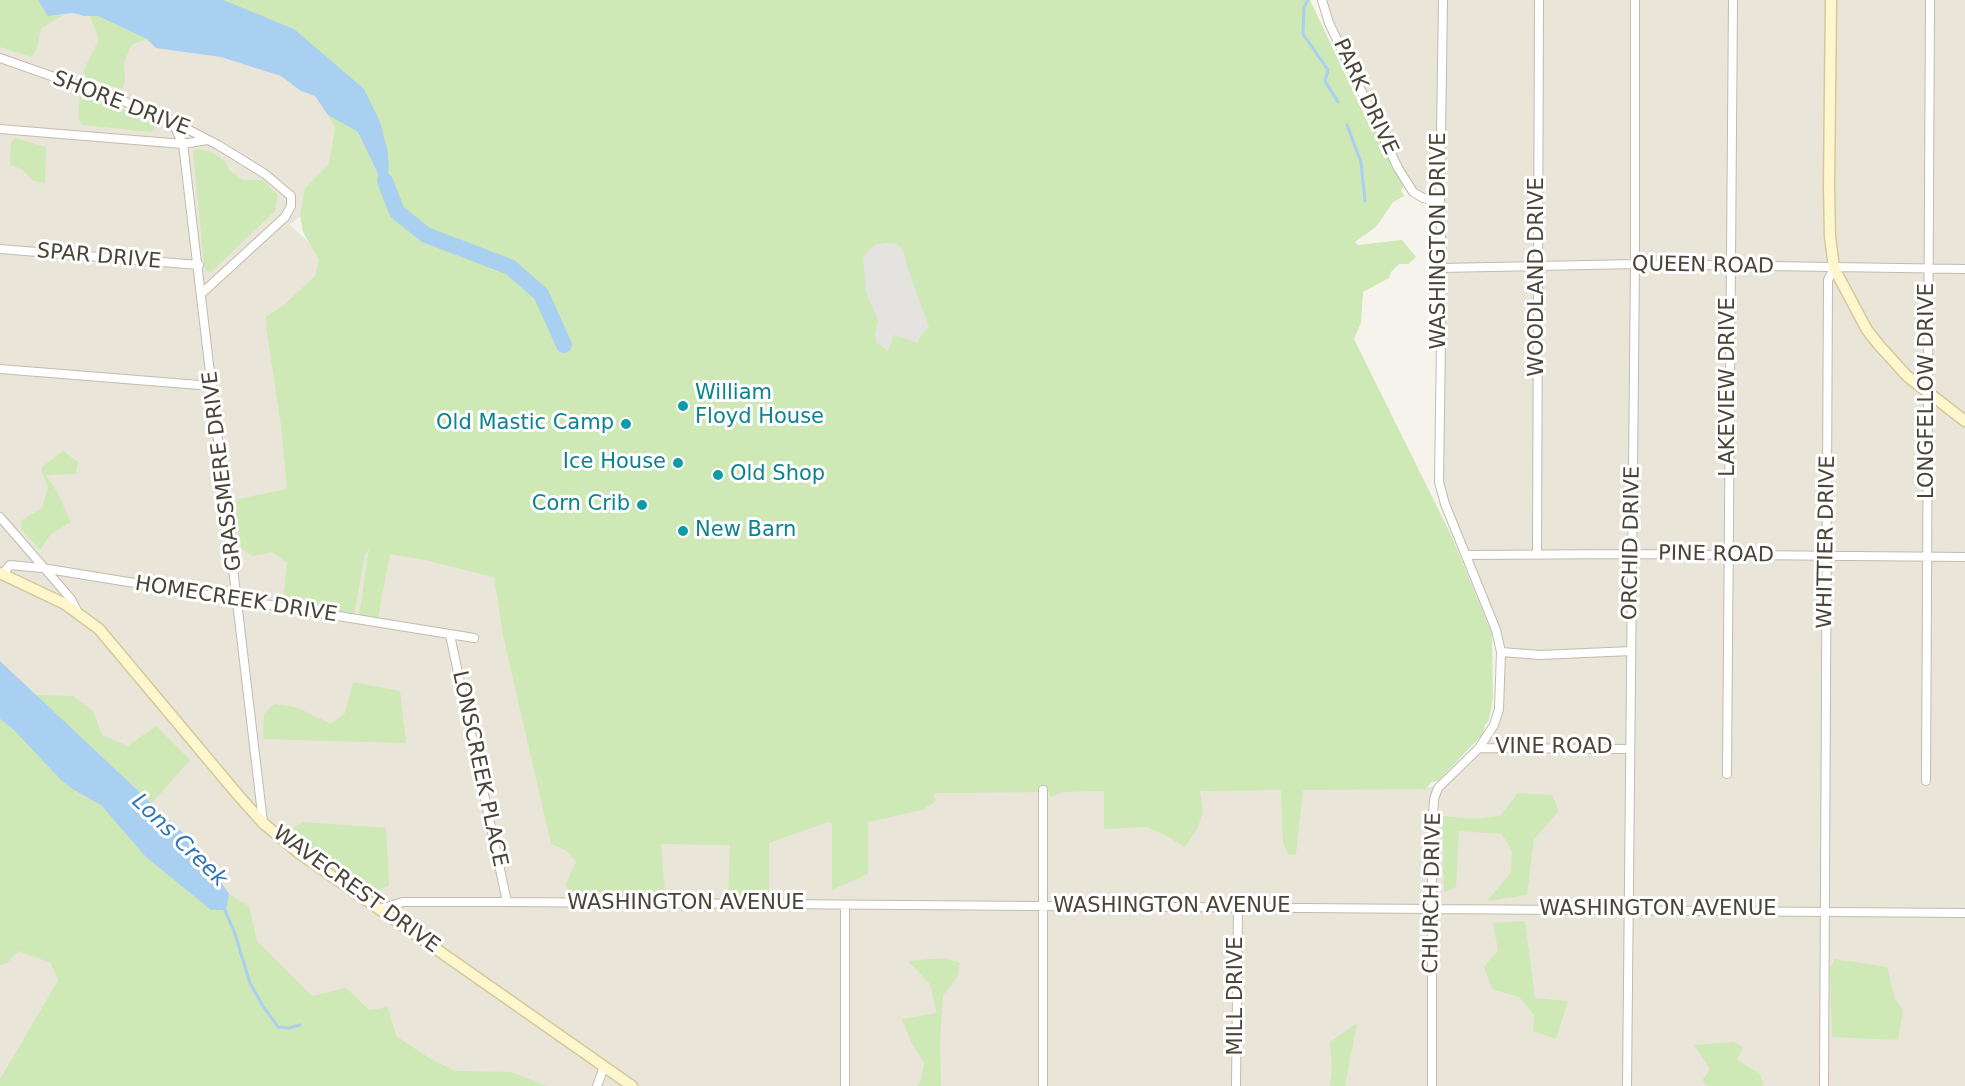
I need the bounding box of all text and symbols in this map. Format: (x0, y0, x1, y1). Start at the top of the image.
street label: PARK DRIVE (1327, 35, 1403, 159)
street label: SHORE DRIVE (49, 66, 193, 142)
street label: WASHINGTON DRIVE (1427, 133, 1453, 349)
street label: WOODLAND DRIVE (1525, 177, 1551, 377)
street label: SPAR DRIVE (36, 239, 162, 275)
street label: QUEEN ROAD (1632, 252, 1774, 280)
street label: LONGFELLOW DRIVE (1915, 283, 1941, 499)
street label: LAKEVIEW DRIVE (1716, 297, 1742, 477)
street label: GRASSMERE DRIVE (198, 369, 248, 573)
place label: William Floyd House (695, 381, 824, 431)
marker: William Floyd House (676, 399, 690, 413)
place label: Old Mastic Camp (436, 411, 614, 437)
marker: Old Mastic Camp (619, 417, 633, 431)
place label: Ice House (563, 450, 666, 476)
street label: WHITTIER DRIVE (1813, 455, 1841, 629)
marker: Ice House (671, 456, 685, 470)
place label: Old Shop (730, 462, 825, 488)
street label: ORCHID DRIVE (1618, 466, 1646, 620)
marker: Old Shop (711, 468, 725, 482)
place label: Corn Crib (532, 492, 630, 518)
marker: Corn Crib (635, 498, 649, 512)
place label: New Barn (695, 518, 796, 544)
marker: New Barn (676, 524, 690, 538)
street label: PINE ROAD (1658, 541, 1774, 569)
street label: HOMECREEK DRIVE (133, 572, 339, 628)
street label: LONSCREEK PLACE (446, 669, 512, 869)
street label: VINE ROAD (1495, 735, 1613, 761)
water label: Lons Creek (126, 789, 232, 893)
street label: CHURCH DRIVE (1419, 812, 1447, 974)
street label: WAVECREST DRIVE (268, 821, 444, 959)
street label: WASHINGTON AVENUE (567, 891, 805, 917)
street label: WASHINGTON AVENUE (1053, 894, 1291, 920)
street label: WASHINGTON AVENUE (1539, 897, 1777, 923)
street label: MILL DRIVE (1224, 937, 1250, 1055)

